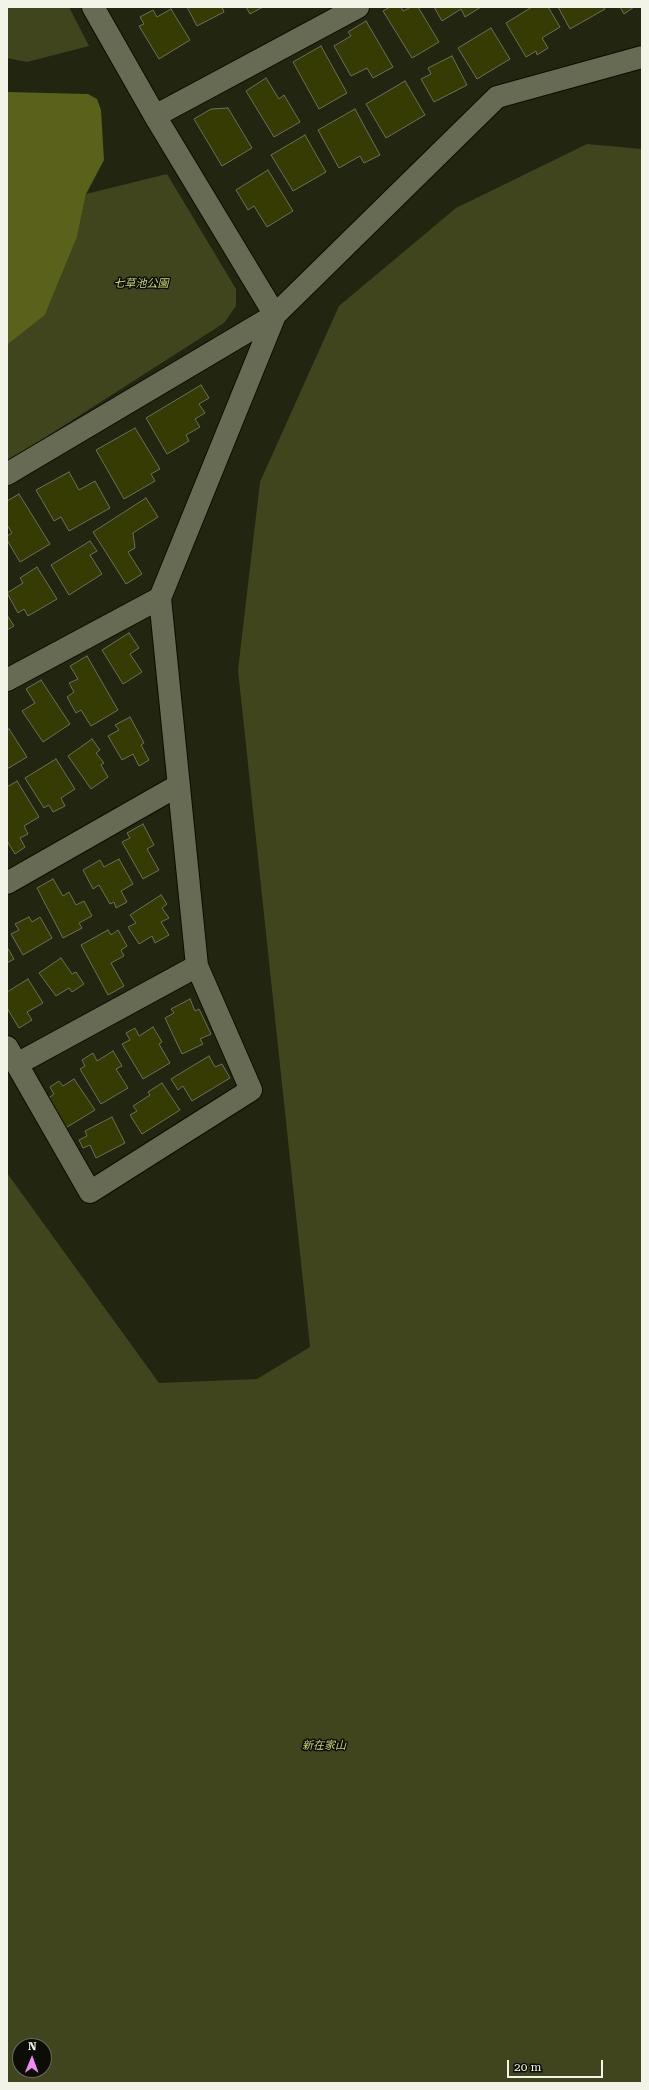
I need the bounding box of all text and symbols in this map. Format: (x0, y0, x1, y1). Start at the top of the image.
park label: 七草池公園 (114, 277, 168, 291)
park label: 新在家山 (302, 1739, 346, 1753)
north arrow (12, 2038, 52, 2078)
text: N (28, 2040, 37, 2053)
scale bar (509, 2052, 605, 2078)
text: 20 m (514, 2060, 541, 2074)

